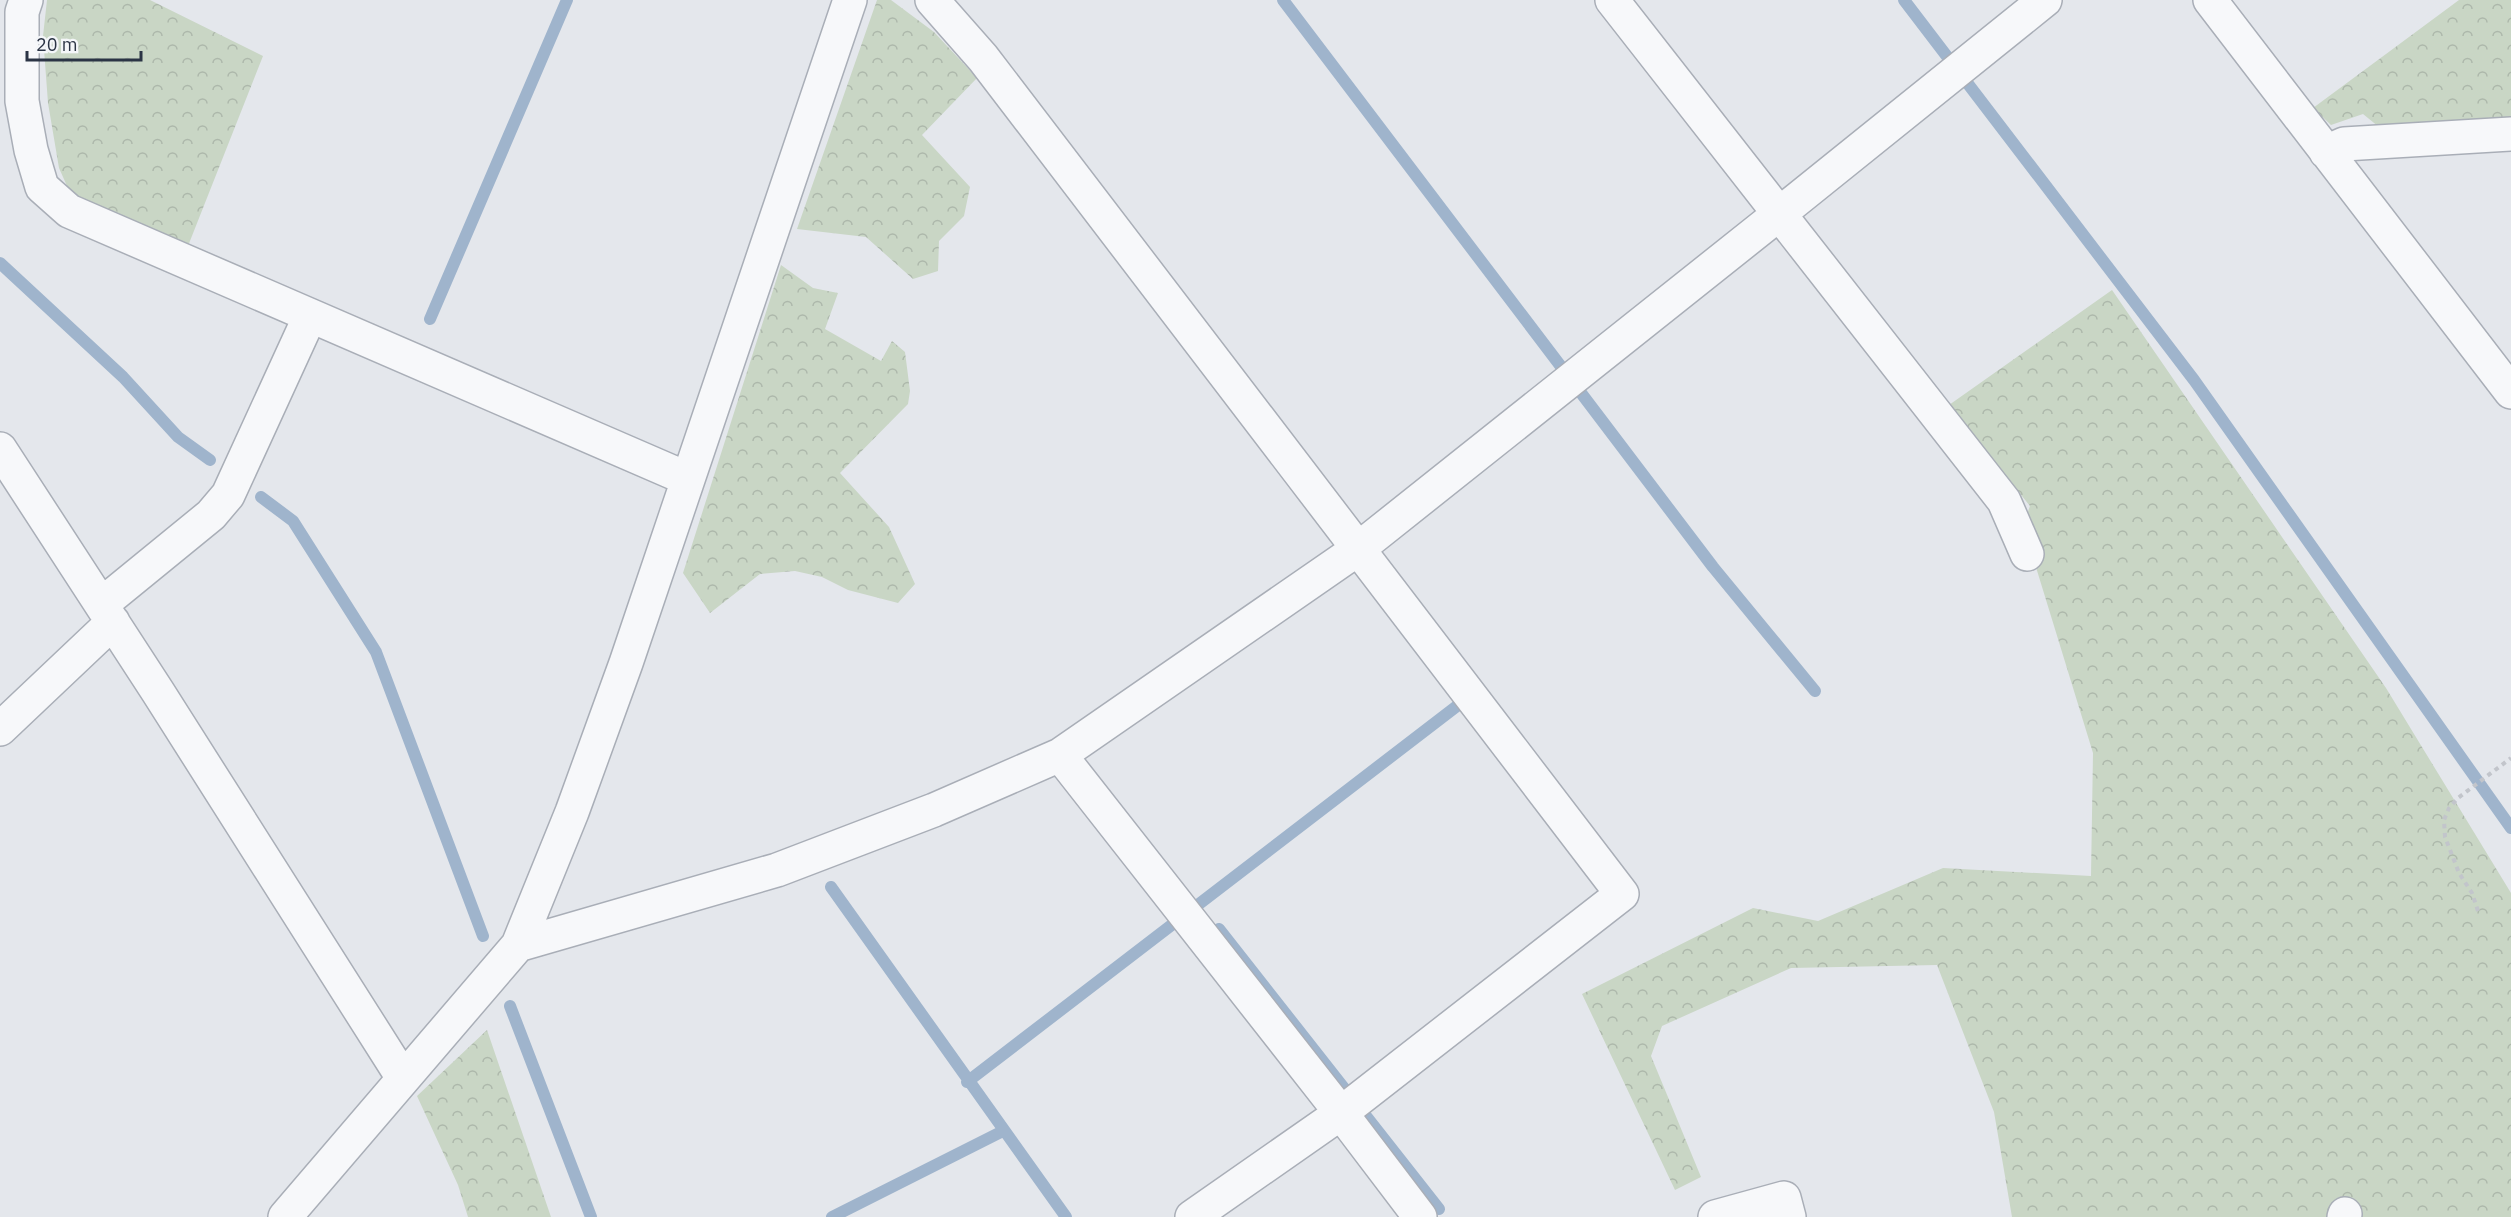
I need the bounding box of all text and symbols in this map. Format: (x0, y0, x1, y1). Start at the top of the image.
scale bar (27, 24, 141, 62)
text: 20 m (36, 33, 78, 56)

